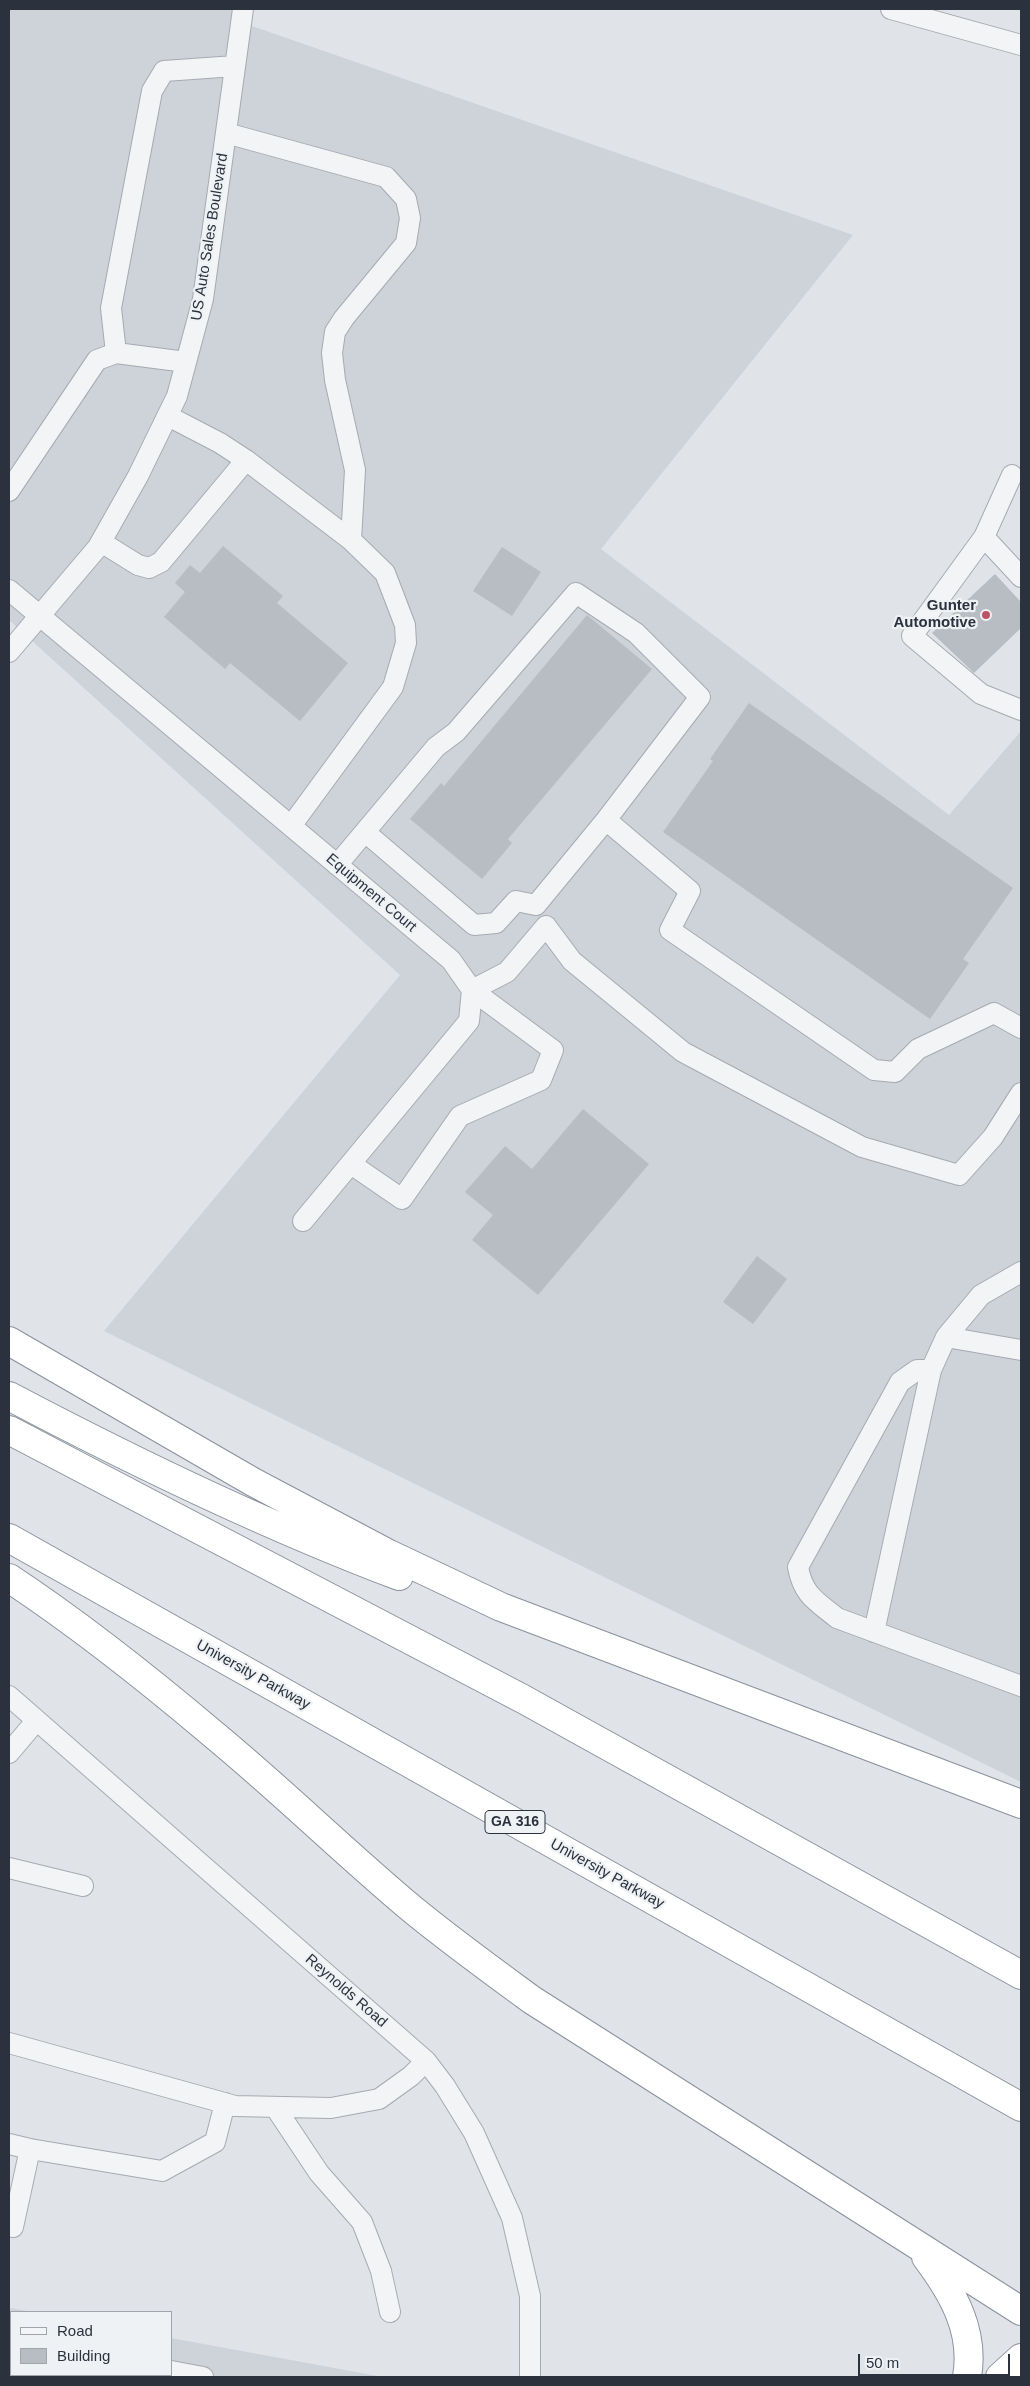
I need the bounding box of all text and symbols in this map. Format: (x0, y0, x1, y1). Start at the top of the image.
street label: US Auto Sales Boulevard (188, 152, 232, 322)
place label: Gunter Automotive (894, 597, 976, 632)
marker: Gunter Automotive (980, 609, 992, 621)
street label: Equipment Court (322, 850, 420, 936)
street label: University Parkway (193, 1636, 313, 1714)
road number: GA 316 (485, 1810, 545, 1834)
street label: University Parkway (547, 1835, 667, 1913)
street label: Reynolds Road (301, 1951, 391, 2031)
legend (10, 2311, 172, 2376)
text: Road (57, 2322, 93, 2339)
scale bar (860, 2344, 1012, 2376)
text: Building (57, 2347, 110, 2364)
text: 50 m (866, 2354, 899, 2371)

